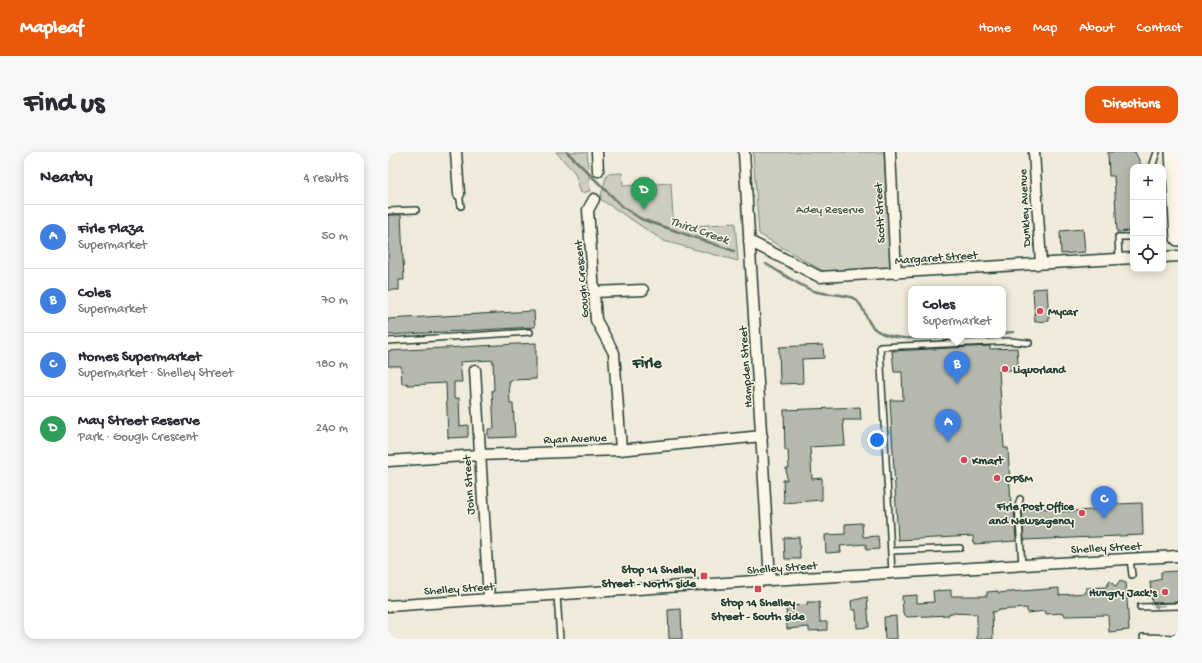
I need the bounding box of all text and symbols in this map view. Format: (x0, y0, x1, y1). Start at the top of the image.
text: Mapleaf (20, 17, 83, 40)
text: Home (979, 20, 1011, 37)
text: Map (1033, 20, 1057, 37)
text: About (1079, 20, 1115, 37)
text: Contact (1137, 20, 1182, 37)
button: Directions (1085, 86, 1178, 123)
text: Find us (24, 88, 104, 121)
map controls (1130, 164, 1166, 272)
button: + (1130, 164, 1166, 200)
text: Nearby (40, 168, 93, 188)
street label: Dunkley Avenue (1017, 168, 1035, 248)
text: 4 results (304, 171, 348, 186)
pin: D (631, 177, 657, 210)
street label: Scott Street (872, 181, 890, 243)
button: − (1130, 200, 1166, 236)
park label: Adey Reserve (796, 204, 865, 218)
water label: Third Creek (668, 214, 732, 249)
text: Firle Plaza (78, 220, 144, 238)
text: A (49, 229, 57, 244)
text: 50 m (321, 229, 348, 244)
button: locate (1130, 236, 1166, 272)
text: Supermarket (78, 238, 147, 253)
street label: Gough Crescent (573, 238, 593, 318)
street label: Margaret Street (894, 249, 979, 269)
text: Coles (78, 284, 110, 302)
popup (908, 286, 1006, 338)
text: B (50, 293, 56, 308)
text: 70 m (322, 293, 348, 308)
text: Coles (923, 296, 955, 314)
text: Supermarket (78, 302, 147, 317)
marker: Mycar (1035, 306, 1045, 316)
place label: Mycar (1048, 306, 1079, 320)
text: Supermarket (923, 314, 991, 329)
street label: Hampden Street (737, 325, 757, 408)
text: Homes Supermarket (78, 348, 201, 366)
pin: B (944, 351, 970, 384)
district label: Firle (631, 355, 662, 374)
text: C (49, 357, 57, 372)
text: 180 m (316, 357, 348, 372)
marker: Liquorland (1000, 364, 1010, 374)
place label: Liquorland (1013, 364, 1067, 378)
text: Supermarket · Shelley Street (78, 366, 233, 381)
pin: A (935, 409, 961, 442)
text: May Street Reserve (78, 412, 200, 430)
text: D (49, 421, 57, 436)
text: 240 m (316, 421, 348, 436)
text: Park · Gough Crescent (78, 430, 197, 445)
your location (867, 430, 887, 450)
street label: Ryan Avenue (543, 432, 608, 448)
street label: John Street (461, 454, 479, 515)
marker: Kmart (959, 455, 969, 465)
place label: Kmart (971, 455, 1004, 469)
marker: OPSM (992, 473, 1002, 483)
place label: OPSM (1005, 473, 1033, 487)
pin: C (1091, 486, 1117, 519)
place label: Firle Post Office and Newsagency (988, 501, 1075, 529)
marker: Firle Post Office and Newsagency (1077, 508, 1087, 518)
street label: Shelley Street (1071, 540, 1143, 558)
street label: Shelley Street (747, 559, 819, 578)
place label: Stop 14 Shelley Street - North side (602, 564, 697, 592)
marker: Stop 14 Shelley Street - North side (699, 571, 709, 581)
street label: Shelley Street (424, 580, 496, 599)
marker: Stop 14 Shelley Street - South side (753, 584, 763, 594)
place label: Hungry Jack's (1089, 587, 1158, 601)
marker: Hungry Jack's (1160, 587, 1170, 597)
place label: Stop 14 Shelley Street - South side (711, 597, 805, 625)
one-way arrow (1153, 603, 1165, 610)

